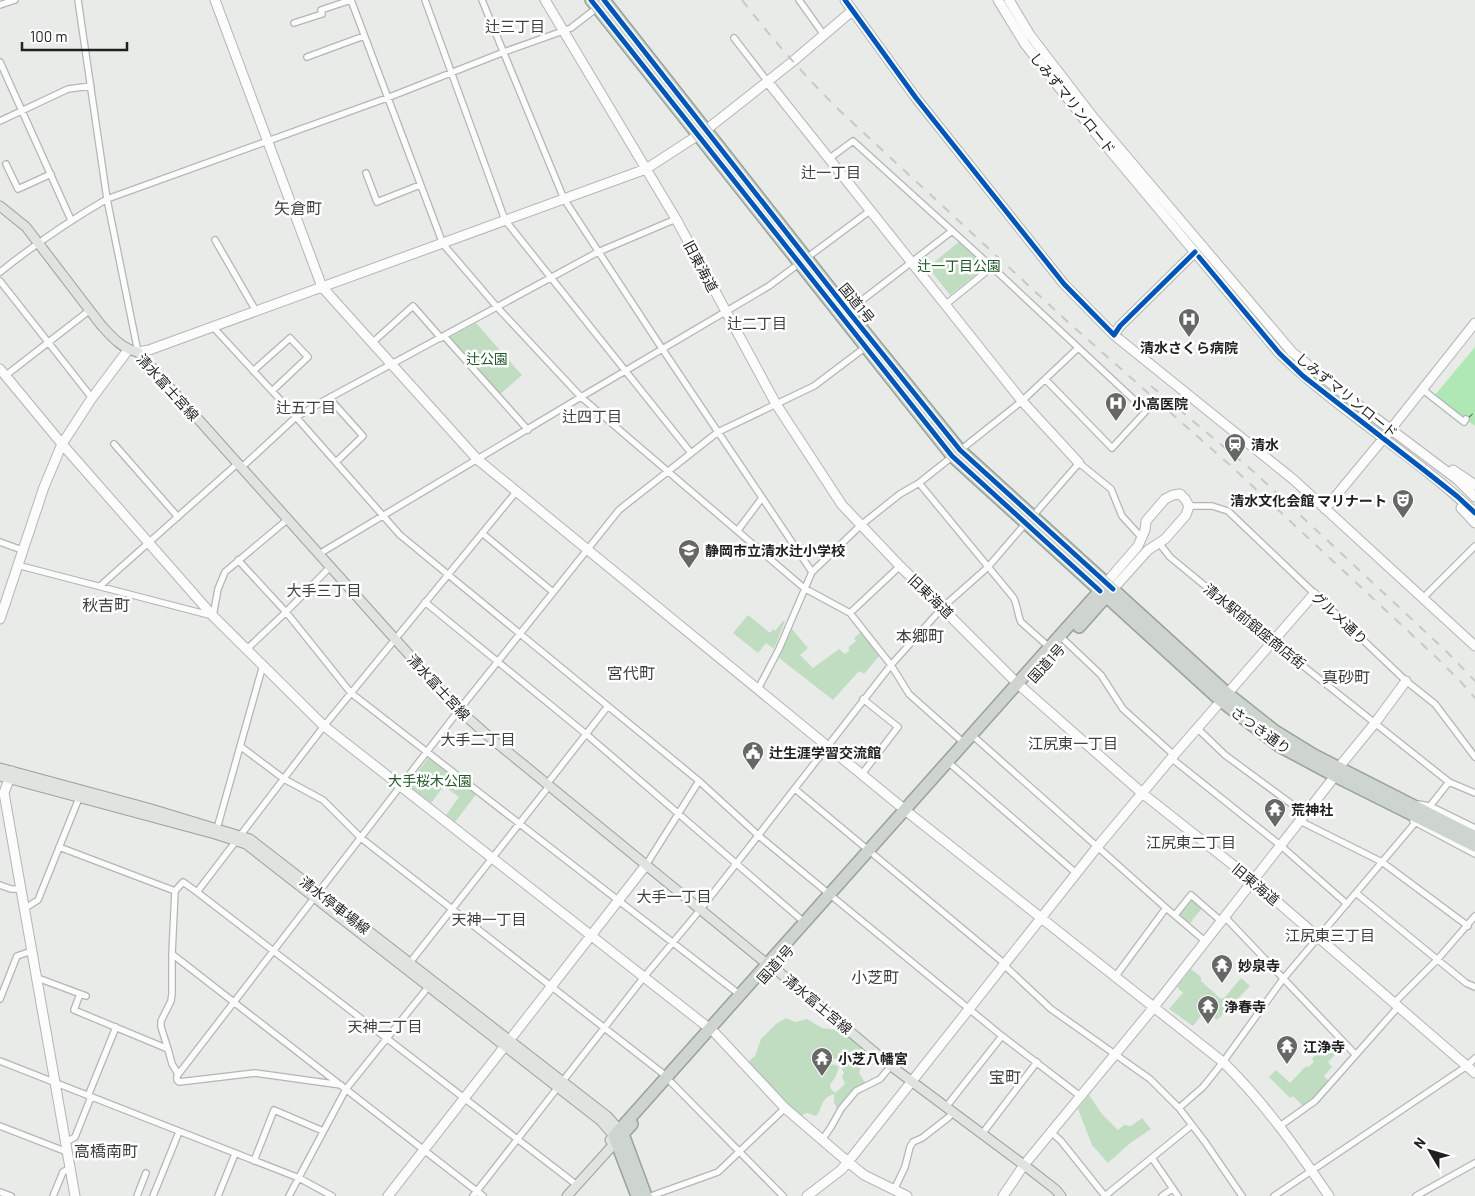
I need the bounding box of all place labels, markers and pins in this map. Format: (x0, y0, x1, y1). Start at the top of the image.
hospital icon: 清水さくら病院 (1177, 307, 1201, 338)
place label: 清水さくら病院 (1140, 339, 1238, 356)
hospital icon: 小高医院 (1104, 391, 1128, 422)
place label: 小高医院 (1132, 395, 1188, 412)
station icon: 清水 (1223, 432, 1247, 463)
place label: 清水 (1251, 436, 1279, 453)
theatre icon: 清水文化会館 マリナート (1391, 488, 1415, 519)
place label: 清水文化会館 マリナート (1230, 492, 1387, 509)
school or university icon: 静岡市立清水辻小学校 (677, 538, 701, 569)
place label: 静岡市立清水辻小学校 (705, 542, 845, 559)
public building icon: 辻生涯学習交流館 (741, 740, 765, 771)
place label: 辻生涯学習交流館 (769, 744, 881, 761)
temple icon: 荒神社 (1263, 797, 1287, 828)
place label: 荒神社 (1291, 801, 1333, 818)
temple icon: 妙泉寺 (1210, 953, 1234, 984)
place label: 妙泉寺 (1238, 957, 1280, 974)
temple icon: 浄春寺 (1196, 994, 1220, 1025)
place label: 浄春寺 (1224, 998, 1266, 1015)
temple icon: 江浄寺 (1275, 1034, 1299, 1065)
place label: 江浄寺 (1303, 1038, 1345, 1055)
temple icon: 小芝八幡宮 (810, 1046, 834, 1077)
place label: 小芝八幡宮 (838, 1050, 908, 1067)

